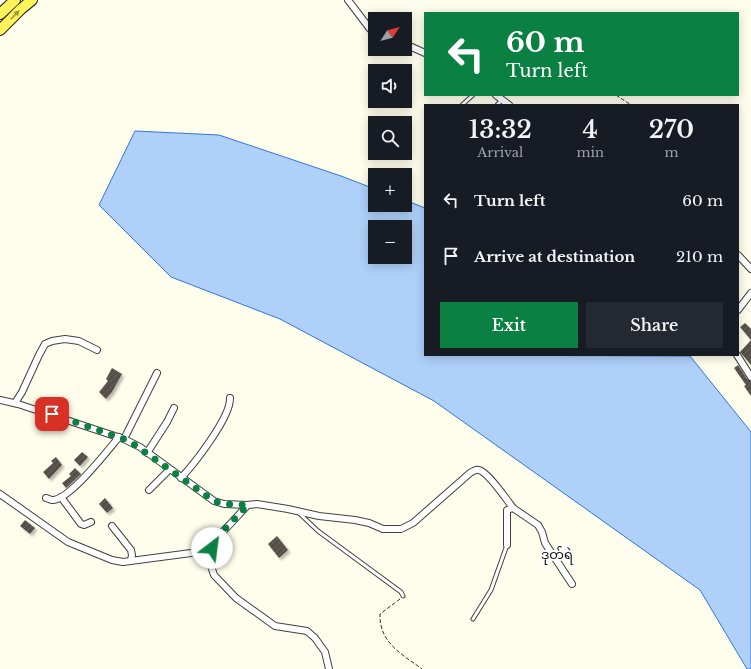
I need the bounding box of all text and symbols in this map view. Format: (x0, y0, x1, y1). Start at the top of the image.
one-way arrow (10, 10, 20, 20)
north arrow (368, 12, 412, 56)
map controls (368, 12, 412, 264)
text: 60 m (506, 25, 584, 60)
icon: left (440, 28, 492, 80)
text: Turn left (506, 60, 588, 82)
button: sound (368, 64, 412, 108)
text: 13:32 (469, 115, 532, 144)
text: 4 (583, 115, 598, 144)
text: 270 (649, 115, 694, 144)
button: search (368, 116, 412, 160)
text: Arrival (477, 144, 523, 161)
text: min (577, 144, 604, 161)
text: m (664, 144, 678, 161)
button: + (368, 168, 412, 212)
icon: left (440, 189, 462, 211)
text: Turn left (474, 191, 545, 210)
text: 60 m (682, 191, 723, 210)
button: − (368, 220, 412, 264)
icon: arrive (440, 245, 462, 267)
text: Arrive at destination (474, 247, 635, 266)
text: 210 m (676, 247, 723, 266)
button: Exit (440, 302, 578, 348)
button: Share (586, 302, 723, 348)
pin (35, 397, 69, 431)
icon: arrive (41, 403, 63, 425)
position arrow (191, 527, 233, 569)
district label: ဒုတ်ရဲ (541, 546, 574, 565)

